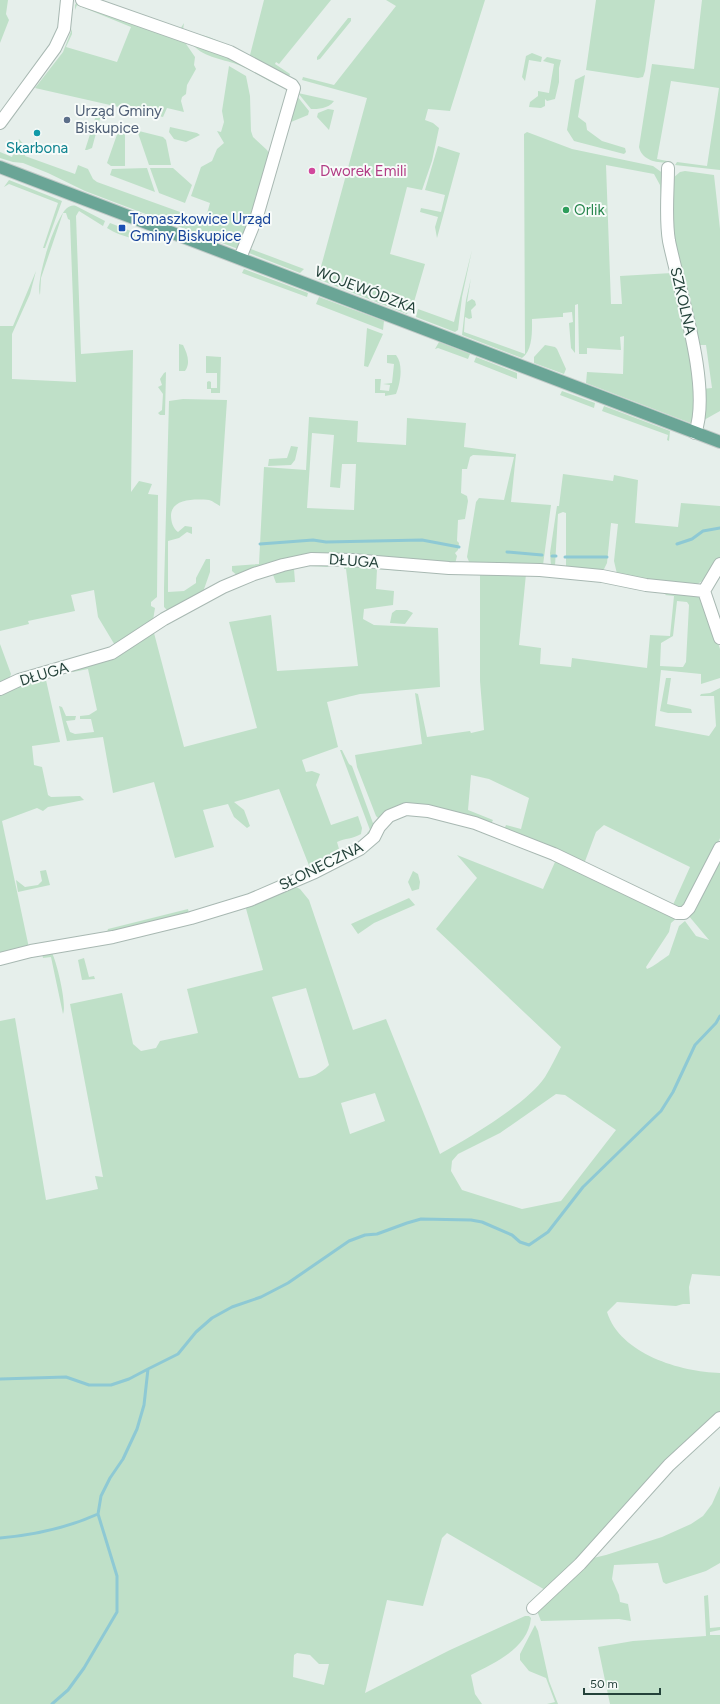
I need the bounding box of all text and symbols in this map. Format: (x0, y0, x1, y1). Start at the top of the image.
place label: Urząd Gminy Biskupice (75, 102, 162, 137)
marker: Urząd Gminy Biskupice (62, 115, 72, 125)
marker: Skarbona (32, 128, 42, 138)
place label: Skarbona (6, 139, 68, 157)
place label: Dworek Emili (320, 162, 407, 180)
marker: Dworek Emili (307, 166, 317, 176)
place label: Orlik (574, 201, 605, 219)
marker: Orlik (561, 205, 571, 215)
place label: Tomaszkowice Urząd Gminy Biskupice (130, 210, 271, 245)
marker: Tomaszkowice Urząd Gminy Biskupice (117, 223, 127, 233)
street label: WOJEWÓDZKA (312, 262, 420, 318)
street label: SZKOLNA (666, 265, 700, 337)
street label: DŁUGA (328, 550, 380, 572)
street label: DŁUGA (17, 658, 71, 690)
street label: SŁONECZNA (276, 838, 366, 894)
scale bar (584, 1670, 660, 1696)
text: 50 m (590, 1677, 618, 1691)

